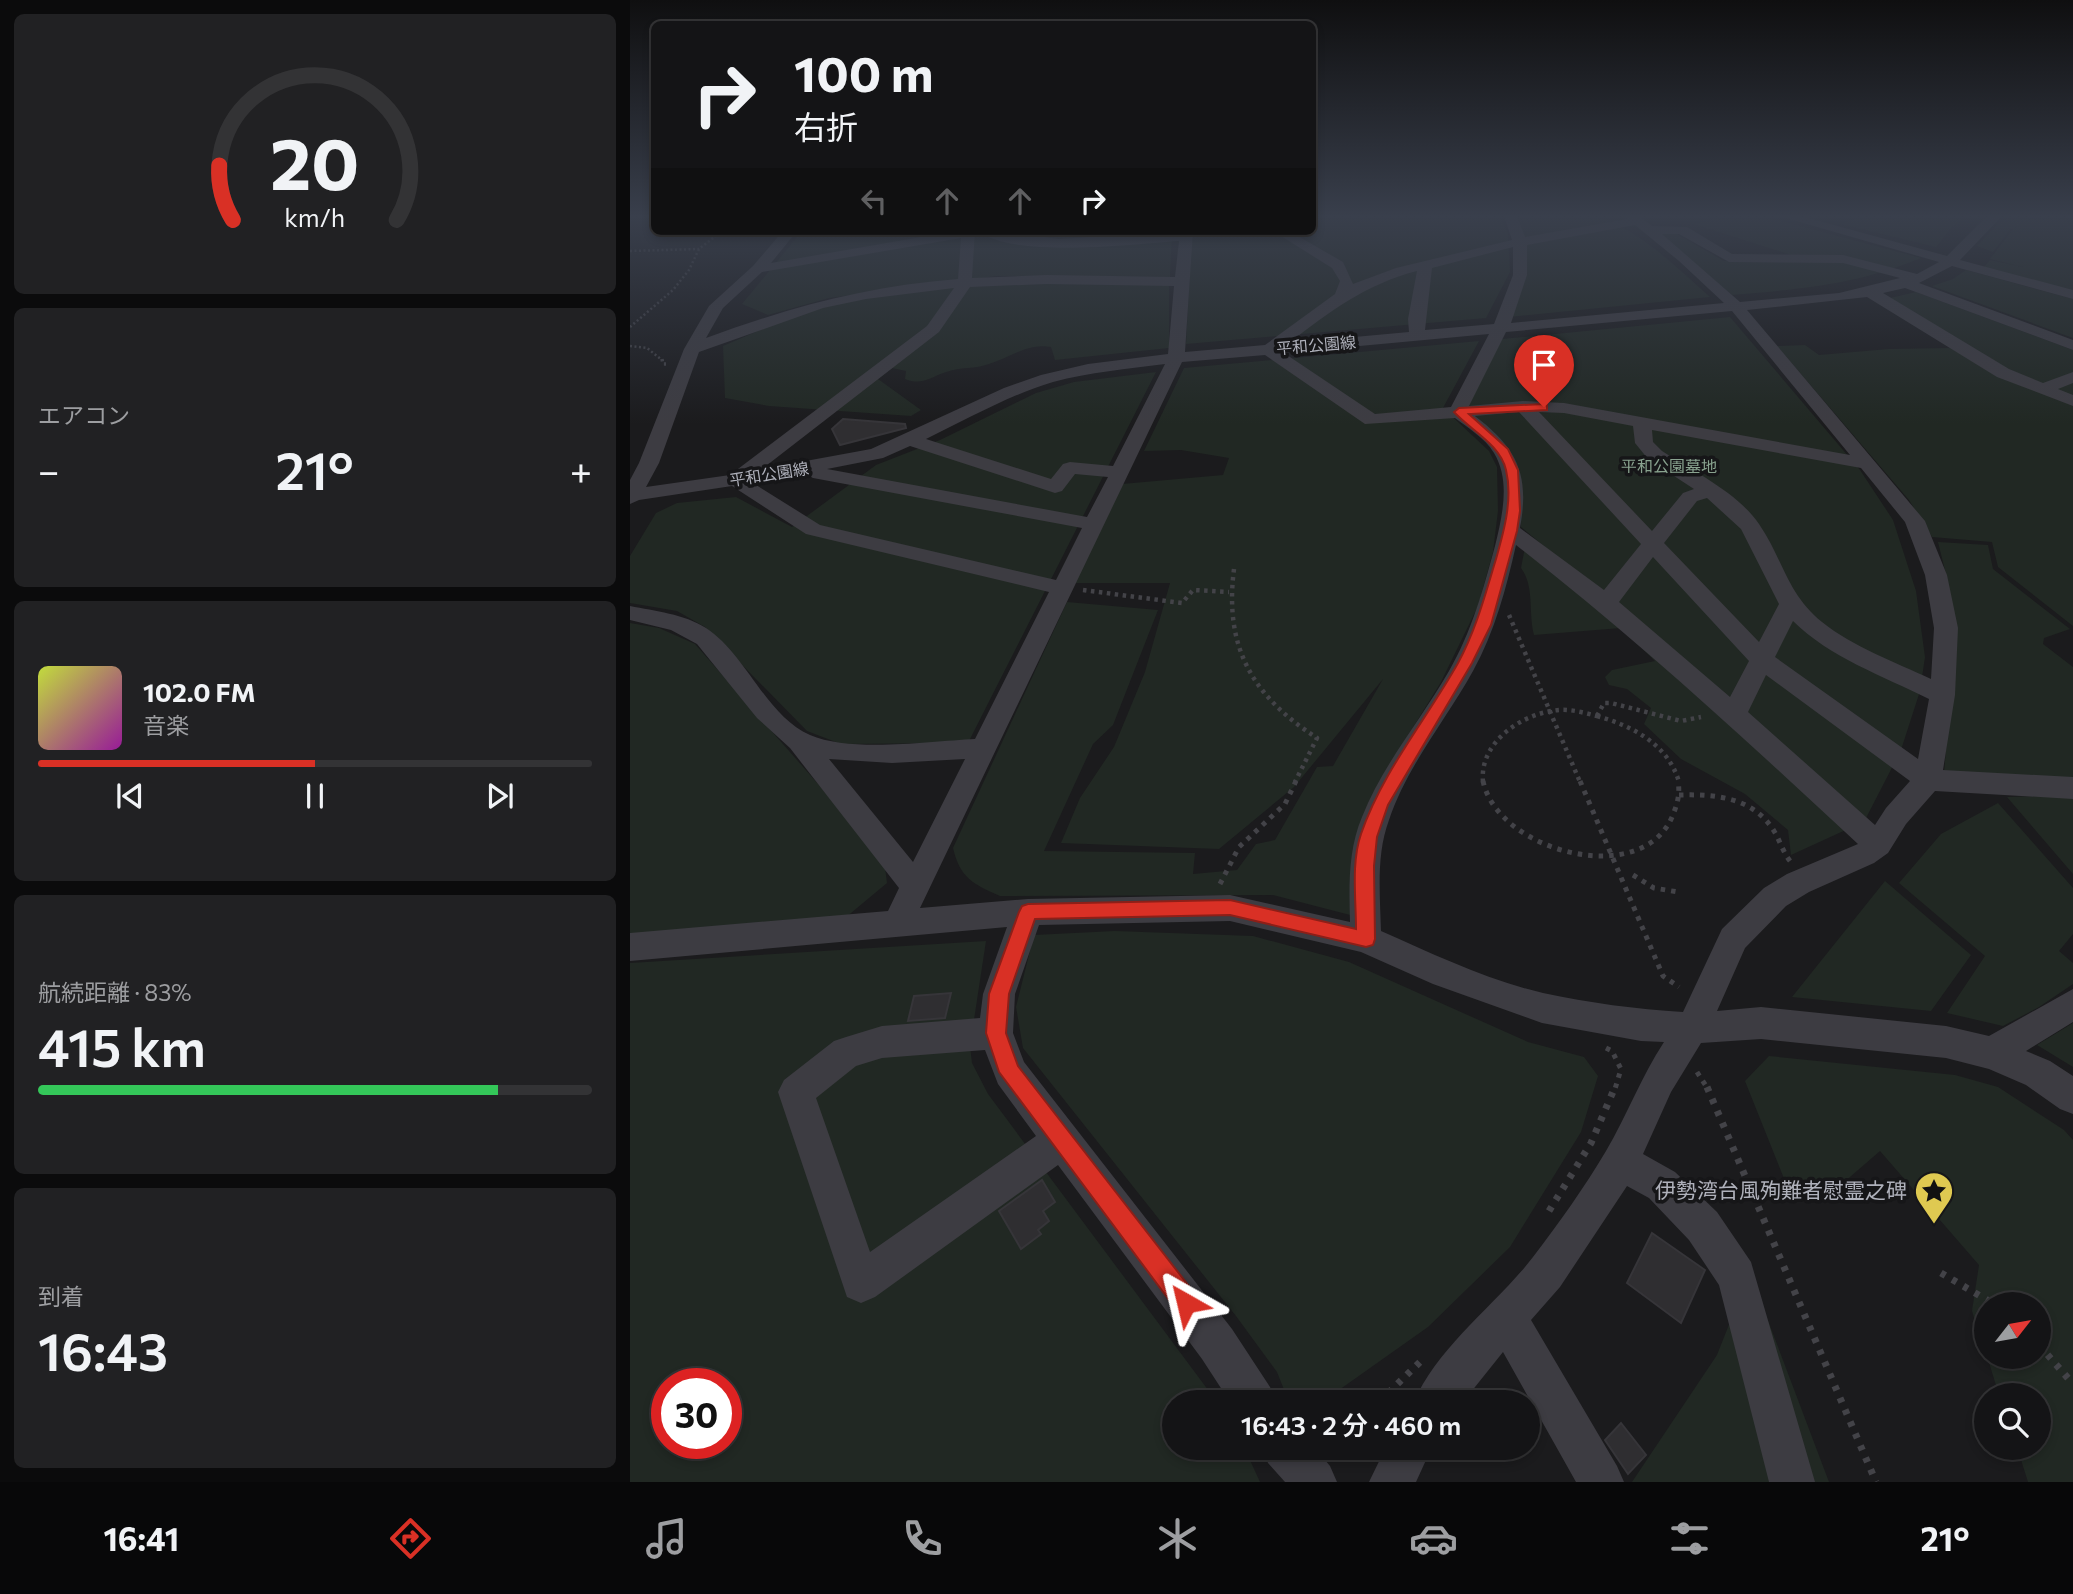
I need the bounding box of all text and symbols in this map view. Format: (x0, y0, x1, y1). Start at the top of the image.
text: 100 m (794, 42, 933, 102)
icon: right (679, 49, 770, 140)
text: 右折 (794, 106, 858, 146)
text: 20 (270, 116, 360, 205)
icon: left (855, 182, 893, 220)
icon: ahead (928, 182, 966, 220)
icon: ahead (1001, 182, 1039, 220)
icon: right (1074, 182, 1112, 220)
text: km/h (285, 202, 345, 232)
street label: 平和公園線 (1275, 332, 1357, 357)
pin (1514, 335, 1574, 407)
icon: arrive (1525, 346, 1563, 384)
text: エアコン (38, 401, 130, 429)
text: 21° (275, 437, 354, 501)
text: − (38, 446, 60, 493)
text: + (570, 446, 592, 493)
park label: 平和公園墓地 (1621, 456, 1717, 475)
street label: 平和公園線 (728, 458, 810, 489)
text: 102.0 FM (143, 676, 256, 707)
text: 音楽 (143, 711, 189, 739)
icon: previous (111, 777, 149, 815)
icon: pause (296, 777, 334, 815)
icon: next (481, 777, 519, 815)
text: 航続距離 · 83% (38, 978, 192, 1006)
text: 415 km (38, 1014, 206, 1078)
place icon: 伊勢湾台風殉難者慰霊之碑 (1913, 1170, 1955, 1225)
place label: 伊勢湾台風殉難者慰霊之碑 (1655, 1177, 1907, 1202)
position arrow (1149, 1266, 1223, 1340)
text: 到着 (38, 1282, 84, 1310)
north arrow (1974, 1292, 2051, 1368)
map controls (1974, 1292, 2051, 1460)
text: 16:43 (38, 1318, 168, 1382)
speed limit sign: 30 (651, 1368, 742, 1459)
button: search (1974, 1383, 2051, 1460)
text: 16:43 · 2 分 · 460 m (1241, 1409, 1461, 1440)
icon: directions (386, 1514, 435, 1563)
icon: music (642, 1514, 691, 1563)
icon: phone (898, 1514, 947, 1563)
icon: climate (1153, 1514, 1202, 1563)
icon: car (1409, 1514, 1458, 1563)
icon: filters (1665, 1514, 1714, 1563)
text: 16:41 (103, 1518, 179, 1558)
text: 21° (1921, 1518, 1970, 1558)

